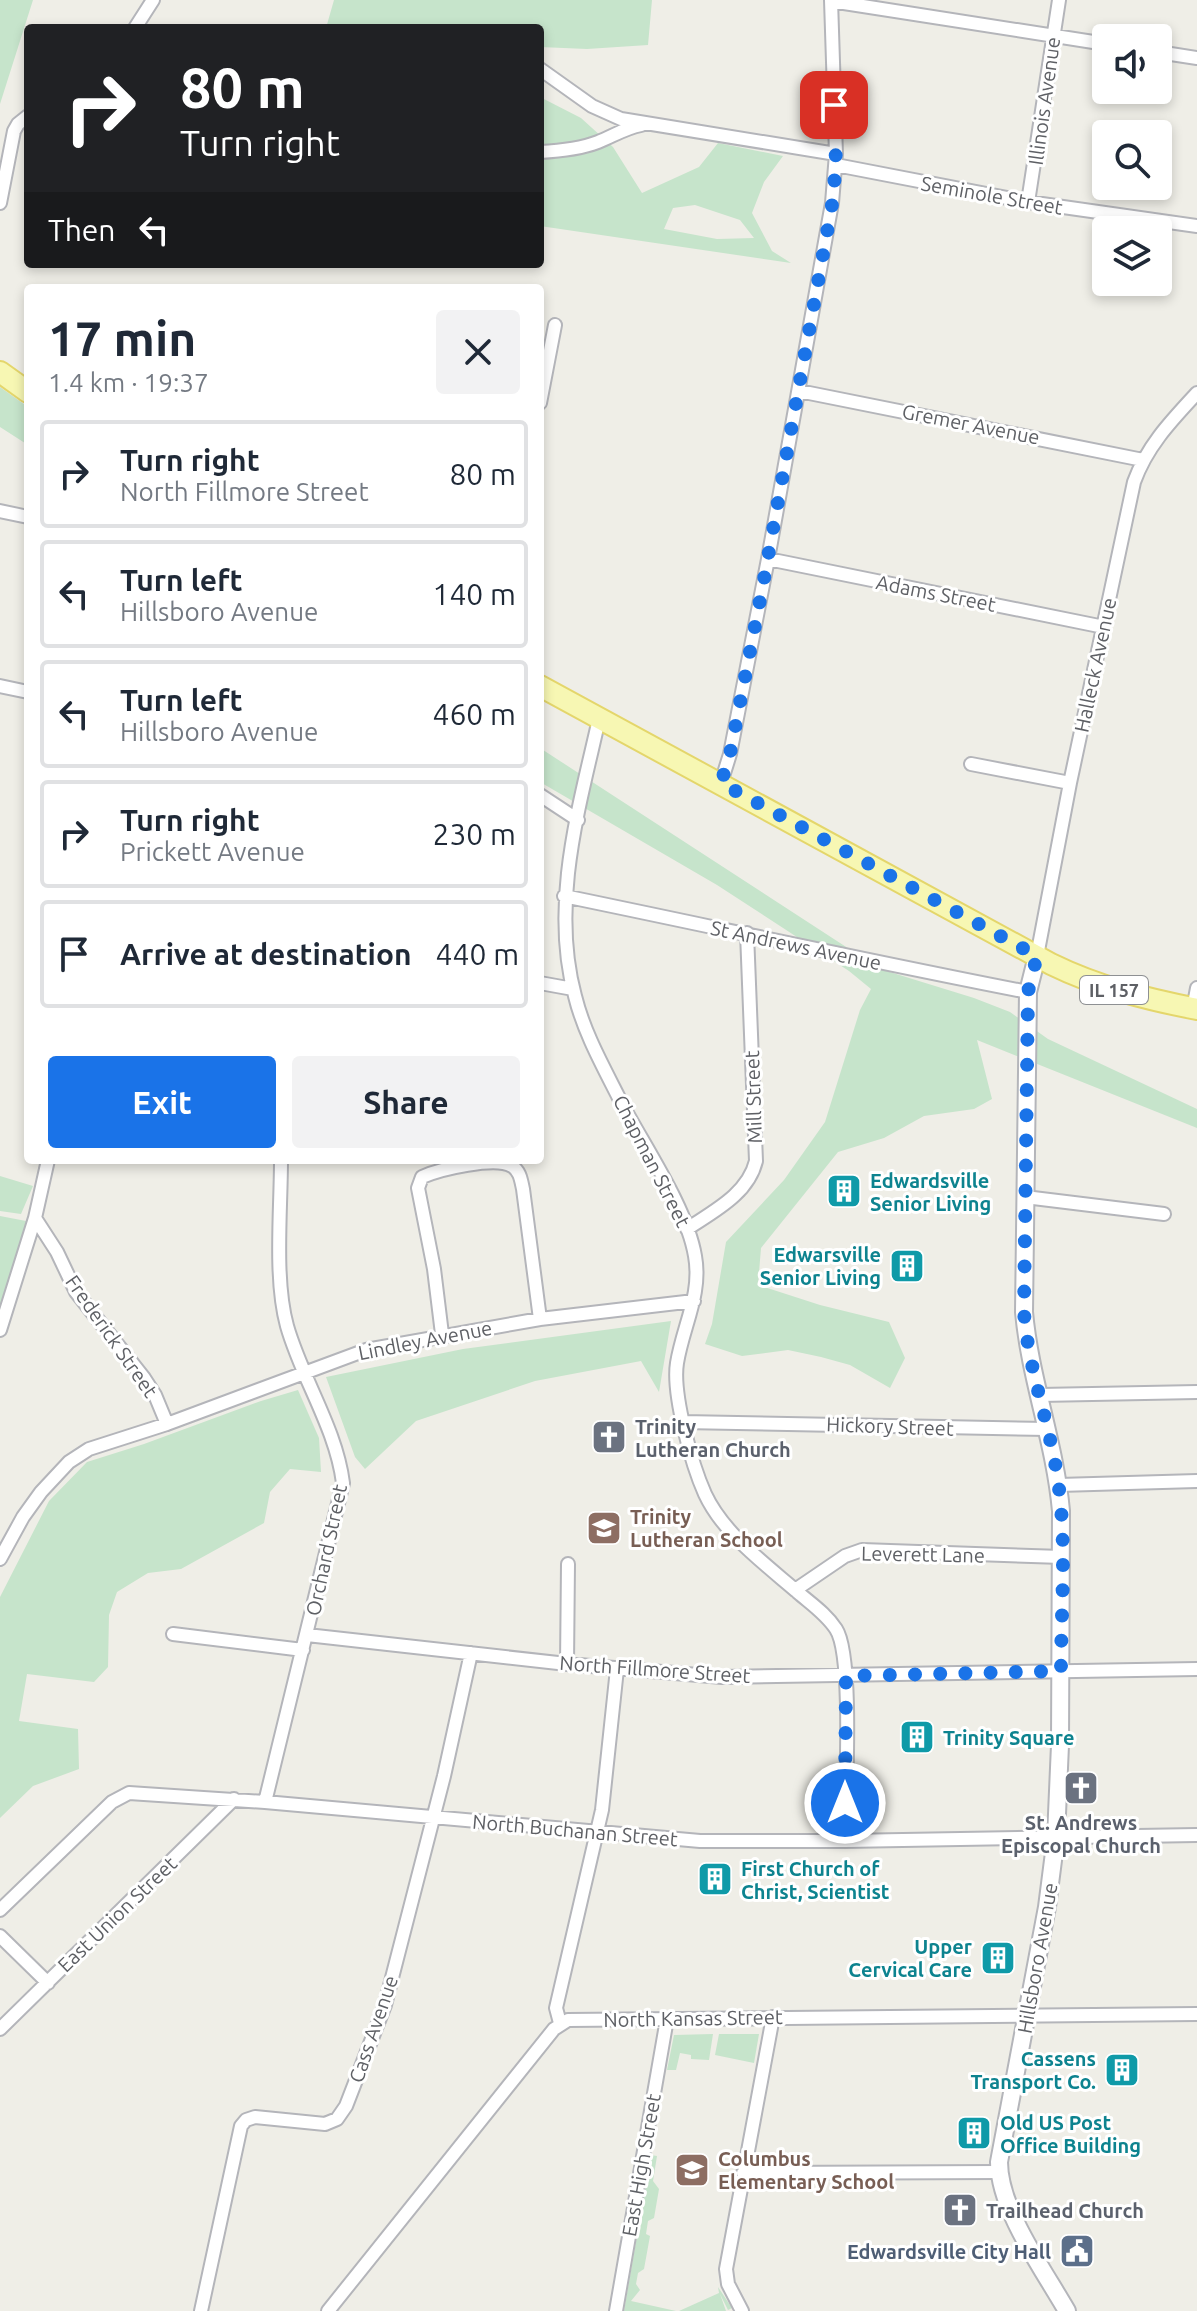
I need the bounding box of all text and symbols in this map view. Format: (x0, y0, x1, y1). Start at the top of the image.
map controls (1092, 24, 1172, 296)
button: sound (1092, 24, 1172, 104)
street label: Illinois Avenue (1024, 35, 1064, 167)
icon: right (48, 56, 152, 160)
text: 80 m (180, 56, 305, 119)
pin (800, 71, 868, 139)
icon: arrive (812, 83, 856, 127)
button: search (1092, 120, 1172, 200)
text: Turn right (180, 122, 340, 163)
street label: Seminole Street (919, 171, 1065, 219)
icon: left (132, 208, 176, 252)
text: Then (48, 213, 116, 247)
button: layers (1092, 216, 1172, 296)
button: close (436, 310, 520, 394)
text: 17 min (48, 311, 196, 365)
text: 1.4 km · 19:37 (48, 368, 209, 397)
street label: Gremer Avenue (900, 399, 1042, 449)
text: Turn right (120, 443, 260, 477)
icon: right (52, 452, 96, 496)
text: 80 m (449, 457, 516, 491)
text: North Fillmore Street (120, 477, 369, 506)
text: Turn left (120, 563, 242, 597)
street label: Adams Street (874, 570, 998, 616)
icon: left (52, 572, 96, 616)
text: 140 m (432, 577, 516, 611)
street label: Halleck Avenue (1069, 596, 1121, 734)
text: Hillsboro Avenue (120, 597, 318, 626)
text: Turn left (120, 683, 242, 717)
icon: left (52, 692, 96, 736)
text: 460 m (432, 697, 516, 731)
text: Hillsboro Avenue (120, 717, 318, 746)
text: Turn right (120, 803, 260, 837)
icon: right (52, 812, 96, 856)
text: 230 m (432, 817, 516, 851)
text: Prickett Avenue (120, 837, 305, 866)
street label: St Andrews Avenue (709, 916, 883, 974)
icon: arrive (52, 932, 96, 976)
text: Arrive at destination (120, 937, 412, 971)
text: 440 m (436, 937, 519, 971)
road number: IL 157 (1080, 976, 1148, 1004)
street label: Mill Street (740, 1050, 766, 1144)
button: Exit (48, 1056, 276, 1148)
button: Share (292, 1056, 520, 1148)
street label: Chapman Street (609, 1091, 695, 1231)
place label: Edwardsville Senior Living (870, 1169, 991, 1215)
building icon: Edwardsville Senior Living (825, 1172, 863, 1210)
place label: Edwarsville Senior Living (760, 1243, 881, 1289)
building icon: Edwarsville Senior Living (888, 1247, 926, 1285)
street label: Frederick Street (61, 1271, 163, 1402)
street label: Lindley Avenue (356, 1316, 494, 1364)
street label: Hickory Street (826, 1412, 954, 1440)
place label: Trinity Lutheran Church (635, 1415, 791, 1461)
church icon: Trinity Lutheran Church (590, 1418, 628, 1456)
street label: Orchard Street (301, 1482, 351, 1618)
place label: Trinity Lutheran School (630, 1505, 783, 1551)
school or university icon: Trinity Lutheran School (585, 1509, 623, 1547)
street label: Leverett Lane (861, 1541, 985, 1567)
street label: North Fillmore Street (559, 1651, 751, 1687)
building icon: Trinity Square (898, 1718, 936, 1756)
place label: Trinity Square (943, 1726, 1074, 1749)
position arrow (803, 1761, 887, 1845)
church icon: St. Andrews Episcopal Church (1062, 1769, 1100, 1807)
street label: North Buchanan Street (471, 1810, 679, 1850)
place label: St. Andrews Episcopal Church (1001, 1811, 1161, 1857)
street label: East Union Street (53, 1851, 181, 1976)
place label: First Church of Christ, Scientist (741, 1857, 890, 1903)
building icon: First Church of Christ, Scientist (696, 1860, 734, 1898)
street label: Hillsboro Avenue (1012, 1881, 1062, 2035)
place label: Upper Cervical Care (848, 1935, 973, 1981)
building icon: Upper Cervical Care (979, 1939, 1017, 1977)
street label: Cass Avenue (344, 1972, 402, 2086)
street label: North Kansas Street (603, 2005, 783, 2031)
place label: Cassens Transport Co. (970, 2047, 1096, 2093)
building icon: Cassens Transport Co. (1103, 2051, 1141, 2089)
street label: East High Street (617, 2092, 665, 2238)
place label: Old US Post Office Building (1000, 2111, 1141, 2157)
building icon: Old US Post Office Building (955, 2114, 993, 2152)
place label: Columbus Elementary School (718, 2147, 894, 2193)
school or university icon: Columbus Elementary School (673, 2151, 711, 2189)
church icon: Trailhead Church (941, 2191, 979, 2229)
place label: Trailhead Church (986, 2199, 1144, 2222)
public building icon: Edwardsville City Hall (1058, 2232, 1096, 2270)
place label: Edwardsville City Hall (847, 2240, 1051, 2263)

